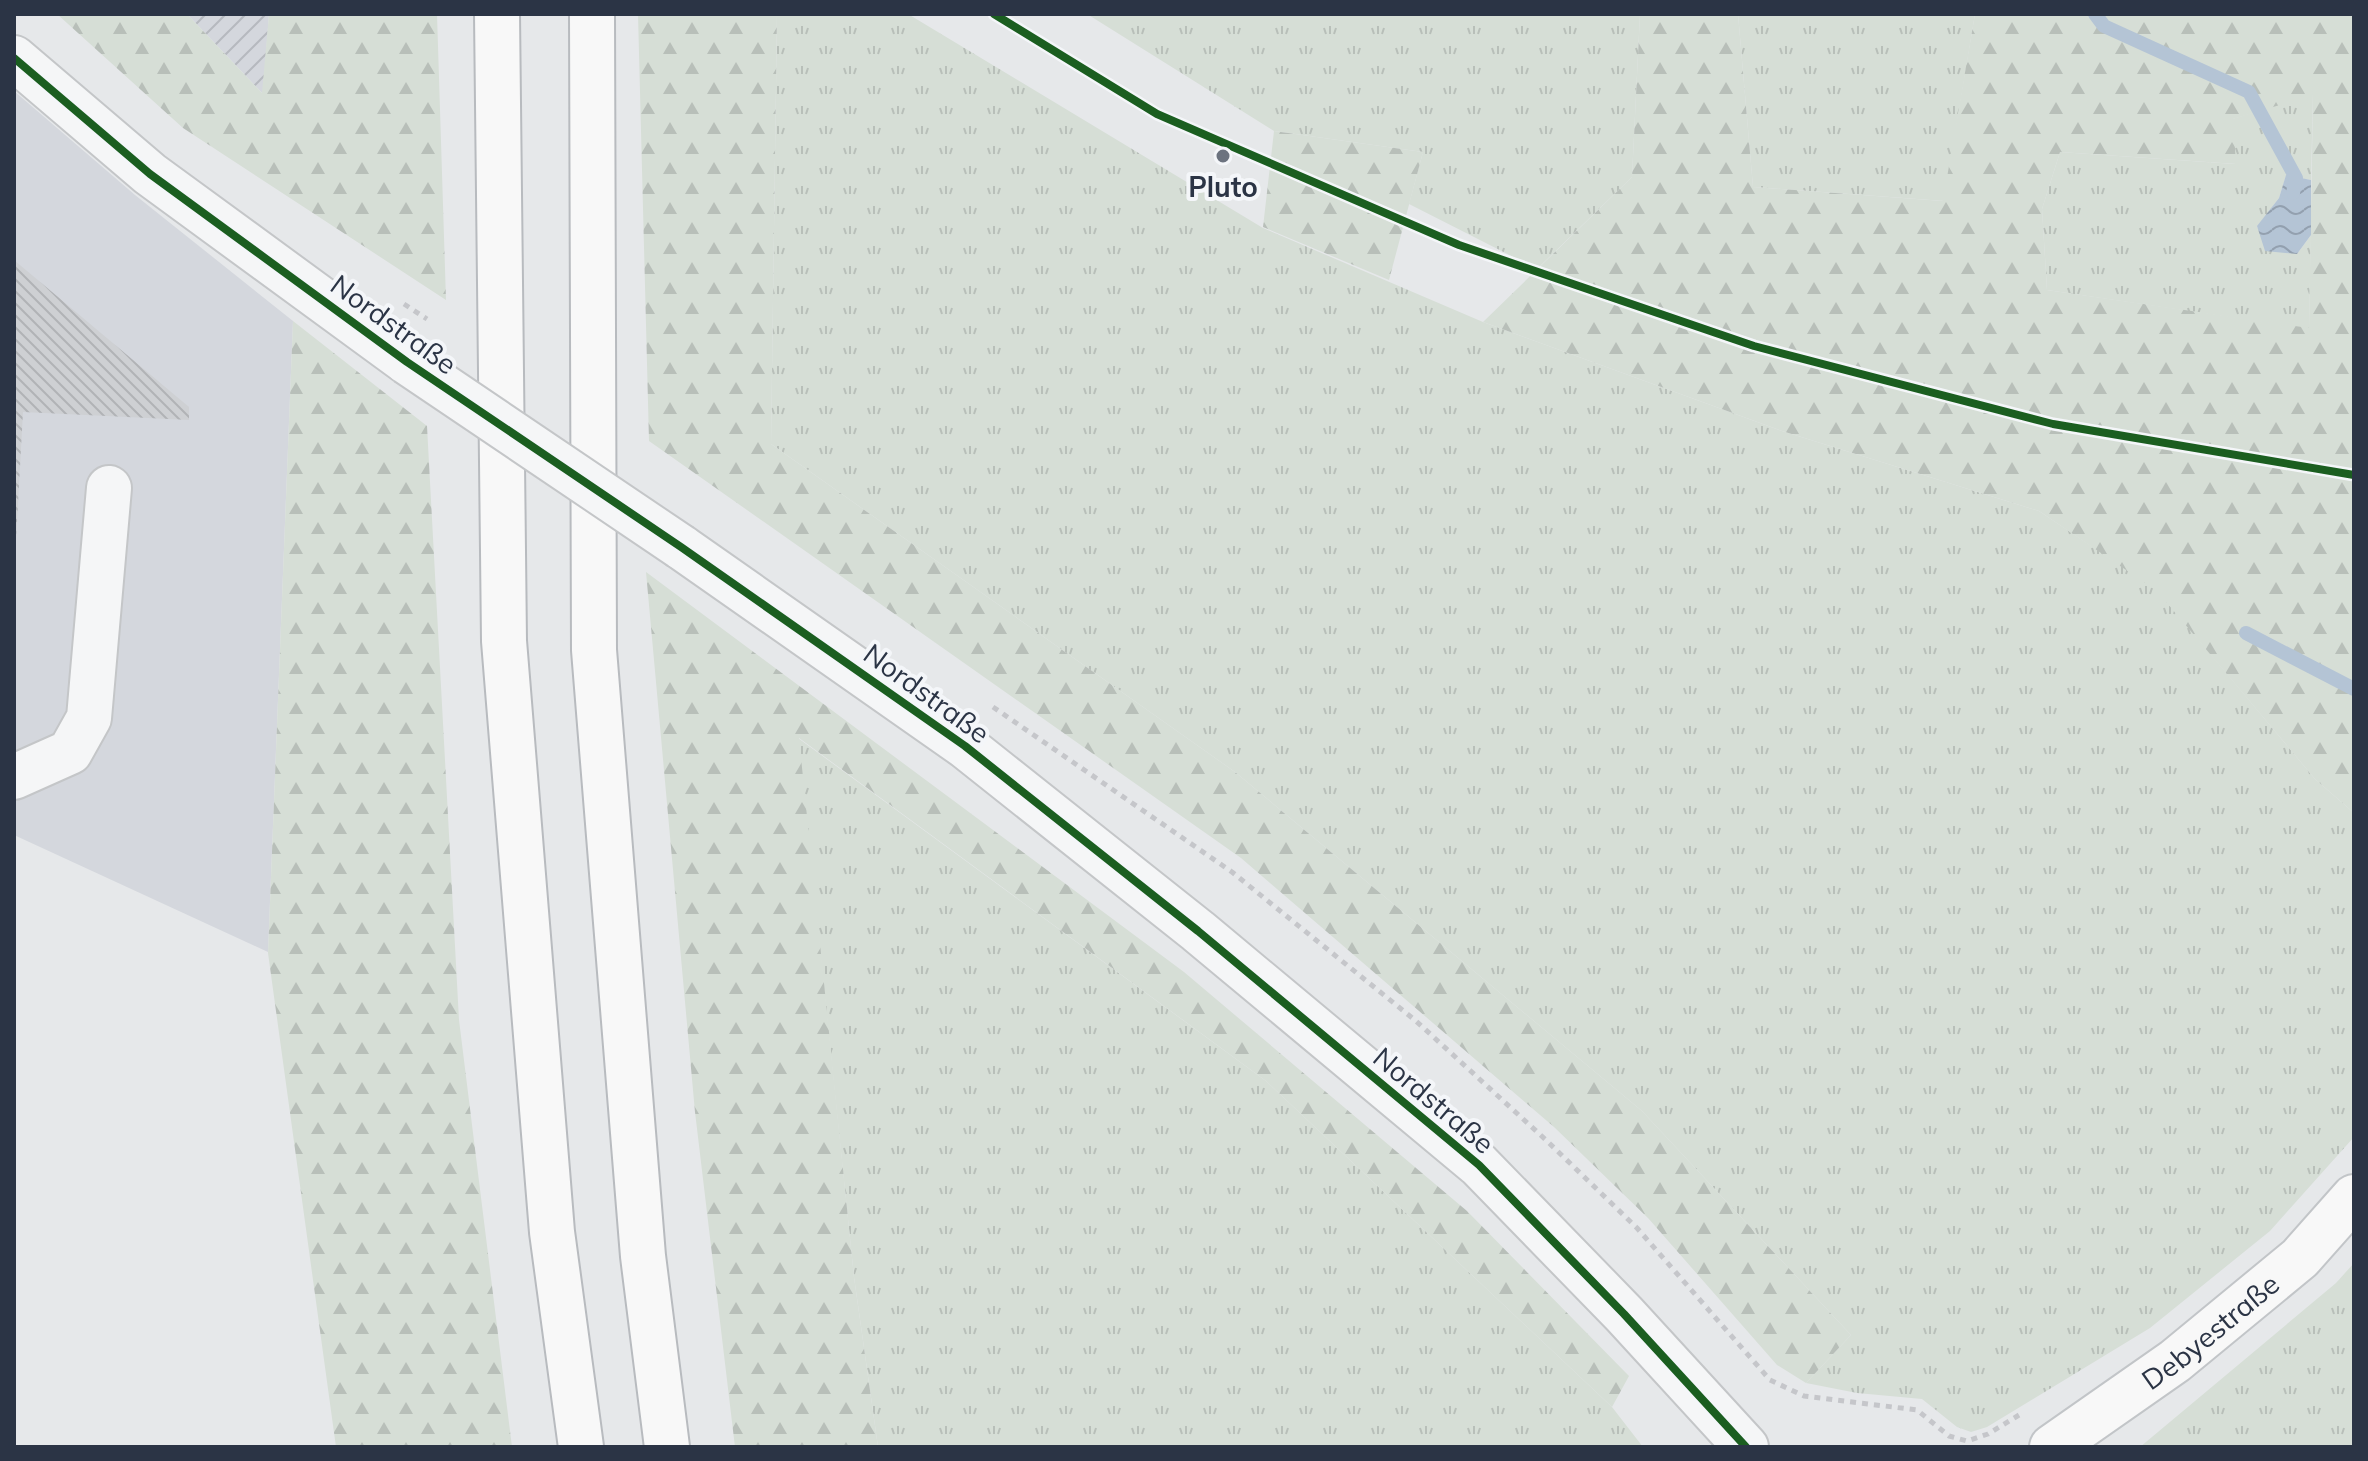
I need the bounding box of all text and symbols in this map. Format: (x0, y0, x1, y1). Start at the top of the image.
marker: Pluto (1214, 147, 1232, 165)
place label: Pluto (1188, 169, 1258, 204)
street label: Nordstraße (324, 267, 464, 381)
street label: Nordstraße (857, 636, 997, 750)
street label: Nordstraße (1366, 1039, 1502, 1161)
street label: Debyestraße (2135, 1265, 2286, 1397)

